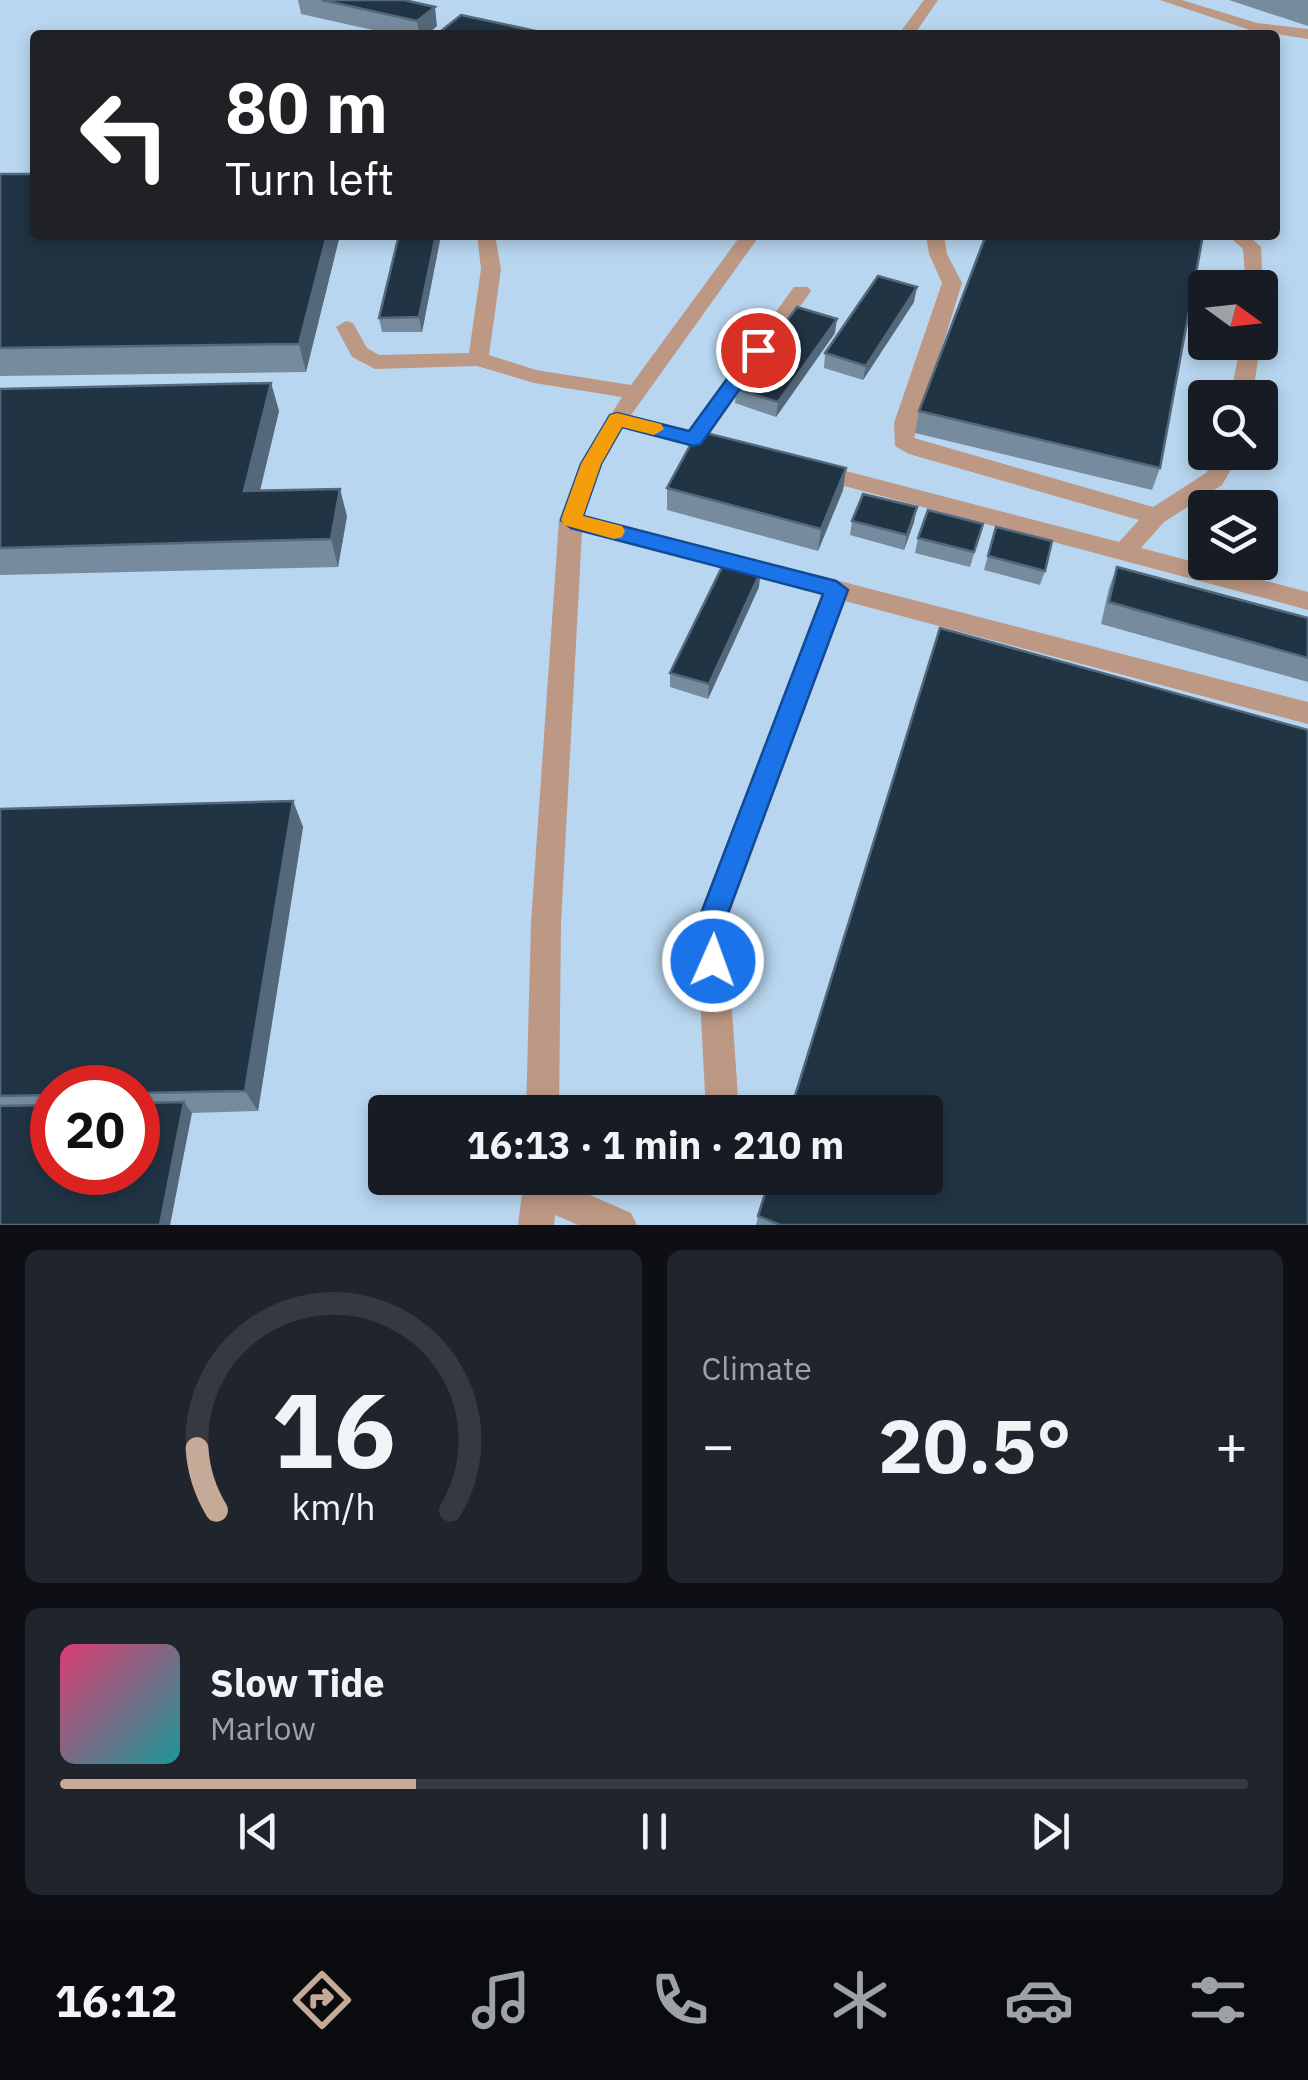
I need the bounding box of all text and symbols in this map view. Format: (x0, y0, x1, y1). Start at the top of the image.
text: 80 m (225, 61, 388, 152)
icon: left (60, 70, 190, 200)
text: Turn left (225, 149, 394, 207)
north arrow (1188, 270, 1278, 360)
map controls (1188, 270, 1278, 580)
pin (716, 308, 801, 393)
icon: arrive (731, 323, 786, 378)
button: search (1188, 380, 1278, 470)
button: layers (1188, 490, 1278, 580)
position arrow (661, 909, 765, 1013)
speed limit sign: 20 (30, 1065, 160, 1195)
text: 16:13 · 1 min · 210 m (467, 1120, 844, 1169)
text: Climate (702, 1347, 812, 1389)
text: 16 (271, 1361, 396, 1497)
text: 20.5° (878, 1396, 1072, 1494)
text: − (702, 1409, 735, 1480)
text: + (1215, 1409, 1248, 1480)
text: km/h (291, 1483, 375, 1530)
text: Slow Tide (210, 1658, 385, 1707)
text: Marlow (210, 1707, 316, 1749)
icon: previous (231, 1804, 286, 1859)
icon: pause (627, 1804, 682, 1859)
icon: next (1023, 1804, 1078, 1859)
icon: directions (287, 1965, 357, 2035)
icon: music (466, 1965, 536, 2035)
icon: phone (645, 1965, 715, 2035)
icon: climate (825, 1965, 895, 2035)
icon: car (1004, 1965, 1074, 2035)
icon: filters (1183, 1965, 1253, 2035)
text: 16:12 (55, 1971, 178, 2029)

